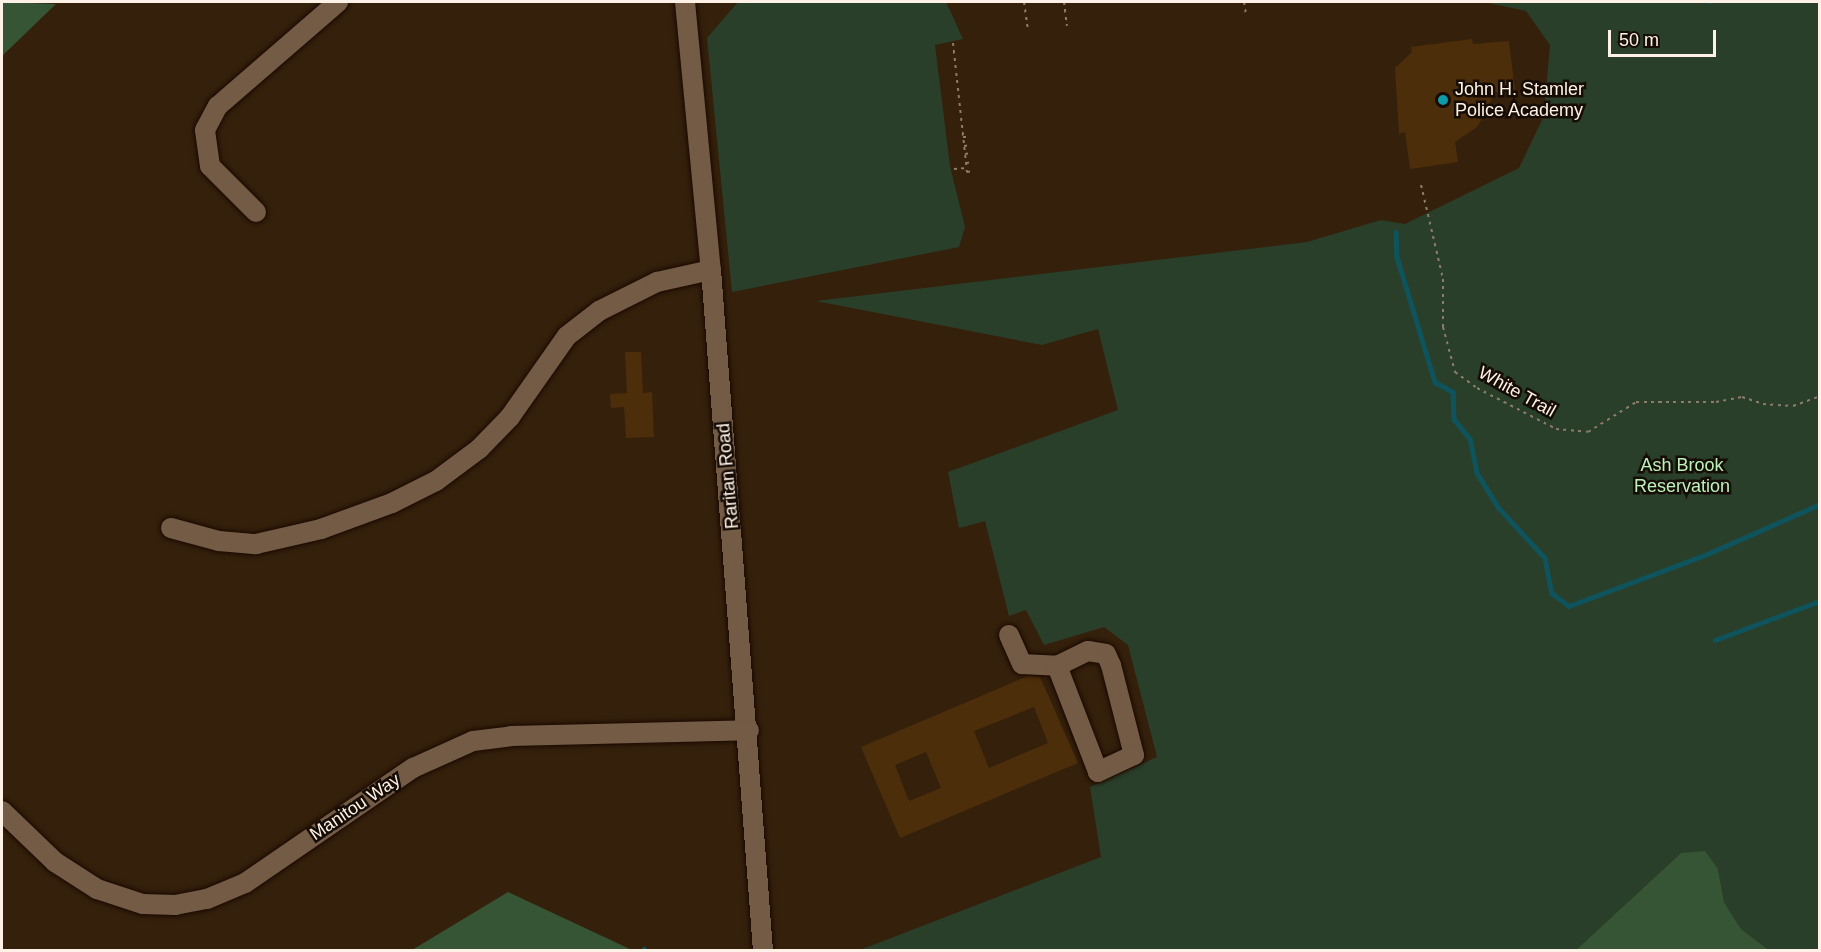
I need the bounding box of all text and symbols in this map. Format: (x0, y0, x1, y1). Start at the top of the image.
scale bar (1611, 18, 1719, 56)
text: 50 m (1619, 30, 1659, 50)
place label: John H. Stamler Police Academy (1455, 79, 1584, 122)
marker: John H. Stamler Police Academy (1436, 93, 1450, 107)
street label: White Trail (1474, 362, 1560, 422)
street label: Raritan Road (713, 422, 743, 530)
park label: Ash Brook Reservation (1634, 455, 1730, 498)
street label: Manitou Way (306, 769, 404, 845)

